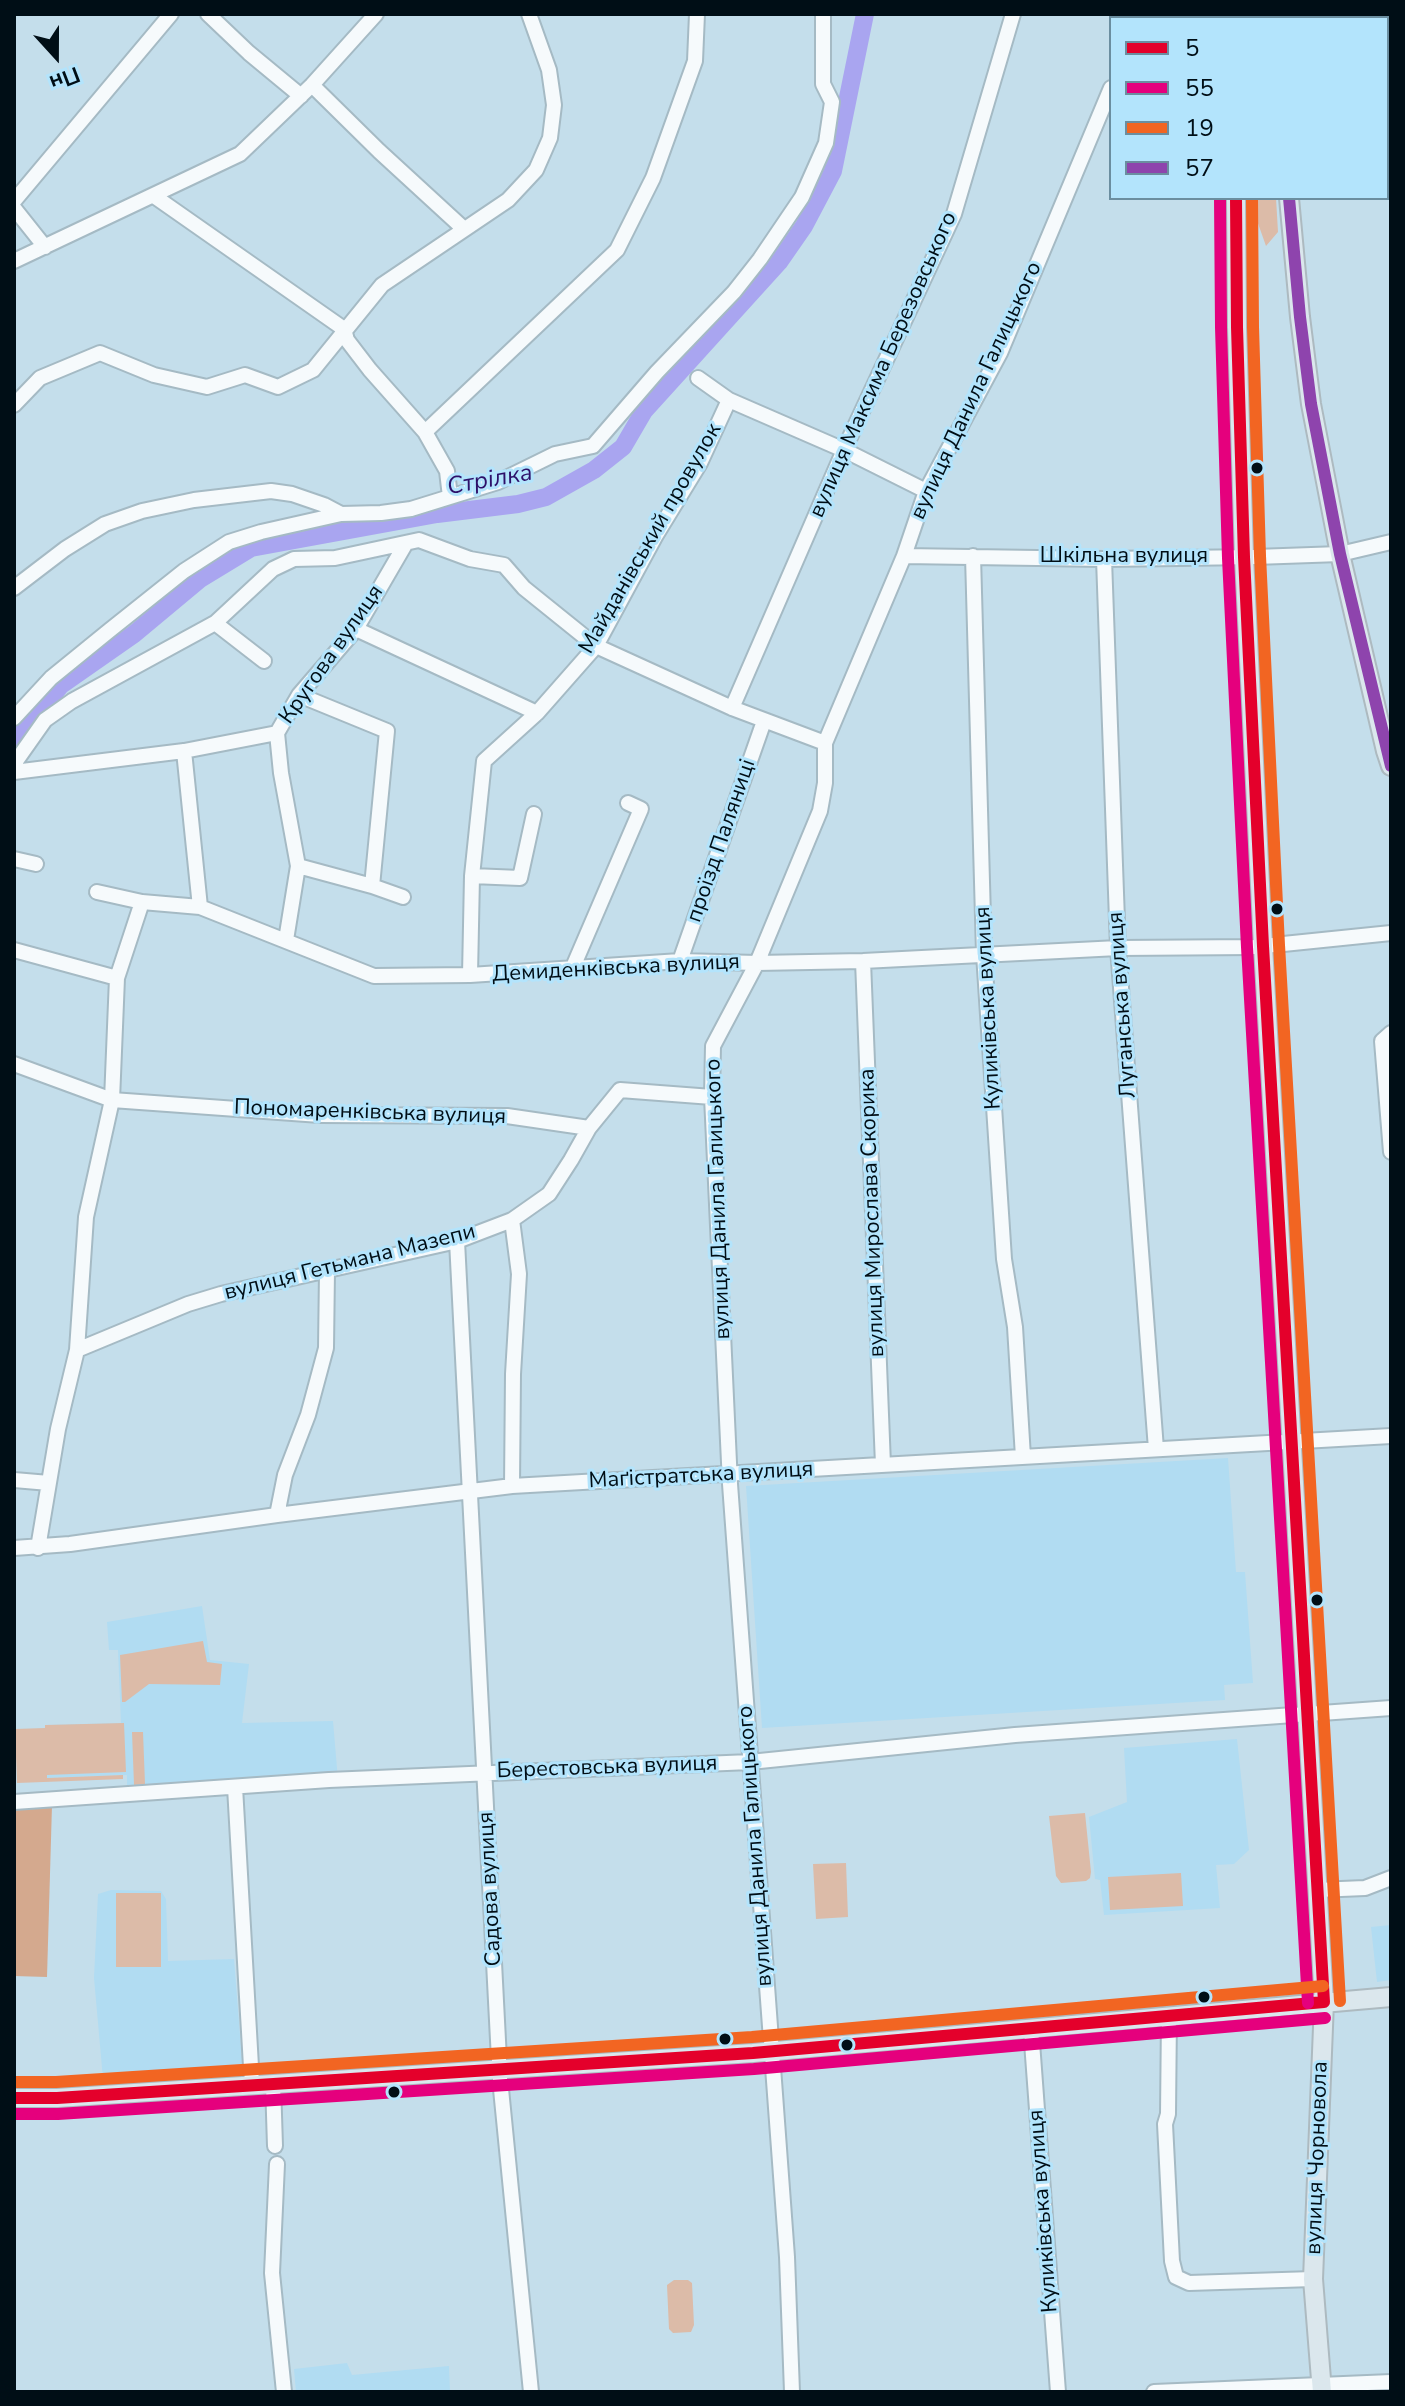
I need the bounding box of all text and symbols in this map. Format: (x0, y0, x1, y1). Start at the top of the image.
north arrow (16, 16, 96, 96)
legend (1109, 16, 1389, 200)
text: 5 (1185, 32, 1199, 64)
text: Пн (45, 59, 84, 98)
text: 55 (1185, 72, 1214, 104)
text: 19 (1185, 112, 1214, 144)
text: 57 (1185, 152, 1214, 184)
street label: вулиця Максима Березовського (804, 208, 964, 522)
street label: вулиця Данила Галицького (906, 258, 1048, 524)
street label: Майданівський провулок (574, 419, 728, 659)
water label: Стрілка (445, 459, 535, 503)
unlabelled marker (1249, 460, 1265, 476)
street label: Шкільна вулиця (1040, 544, 1208, 570)
street label: Кругова вулиця (274, 580, 390, 730)
street label: проїзд Паляниці (682, 756, 762, 926)
unlabelled marker (1269, 901, 1285, 917)
street label: Куликівська вулиця (970, 906, 1008, 1110)
street label: Луганська вулиця (1103, 911, 1143, 1099)
street label: Демиденківська вулиця (492, 949, 740, 989)
street label: вулиця Данила Галицького (701, 1058, 737, 1340)
street label: вулиця Мирослава Скорика (855, 1068, 891, 1358)
street label: Пономаренківська вулиця (233, 1095, 507, 1131)
street label: вулиця Гетьмана Мазепи (222, 1219, 478, 1307)
street label: Маґістратська вулиця (588, 1457, 814, 1495)
unlabelled marker (1309, 1592, 1325, 1608)
street label: вулиця Данила Галицького (733, 1705, 779, 1987)
street label: Берестовська вулиця (496, 1751, 718, 1785)
street label: Садова вулиця (474, 1811, 508, 1967)
unlabelled marker (1196, 1989, 1212, 2005)
unlabelled marker (717, 2031, 733, 2047)
unlabelled marker (839, 2037, 855, 2053)
street label: вулиця Чорновола (1301, 2061, 1335, 2255)
unlabelled marker (386, 2084, 402, 2100)
street label: Куликівська вулиця (1024, 2109, 1064, 2313)

